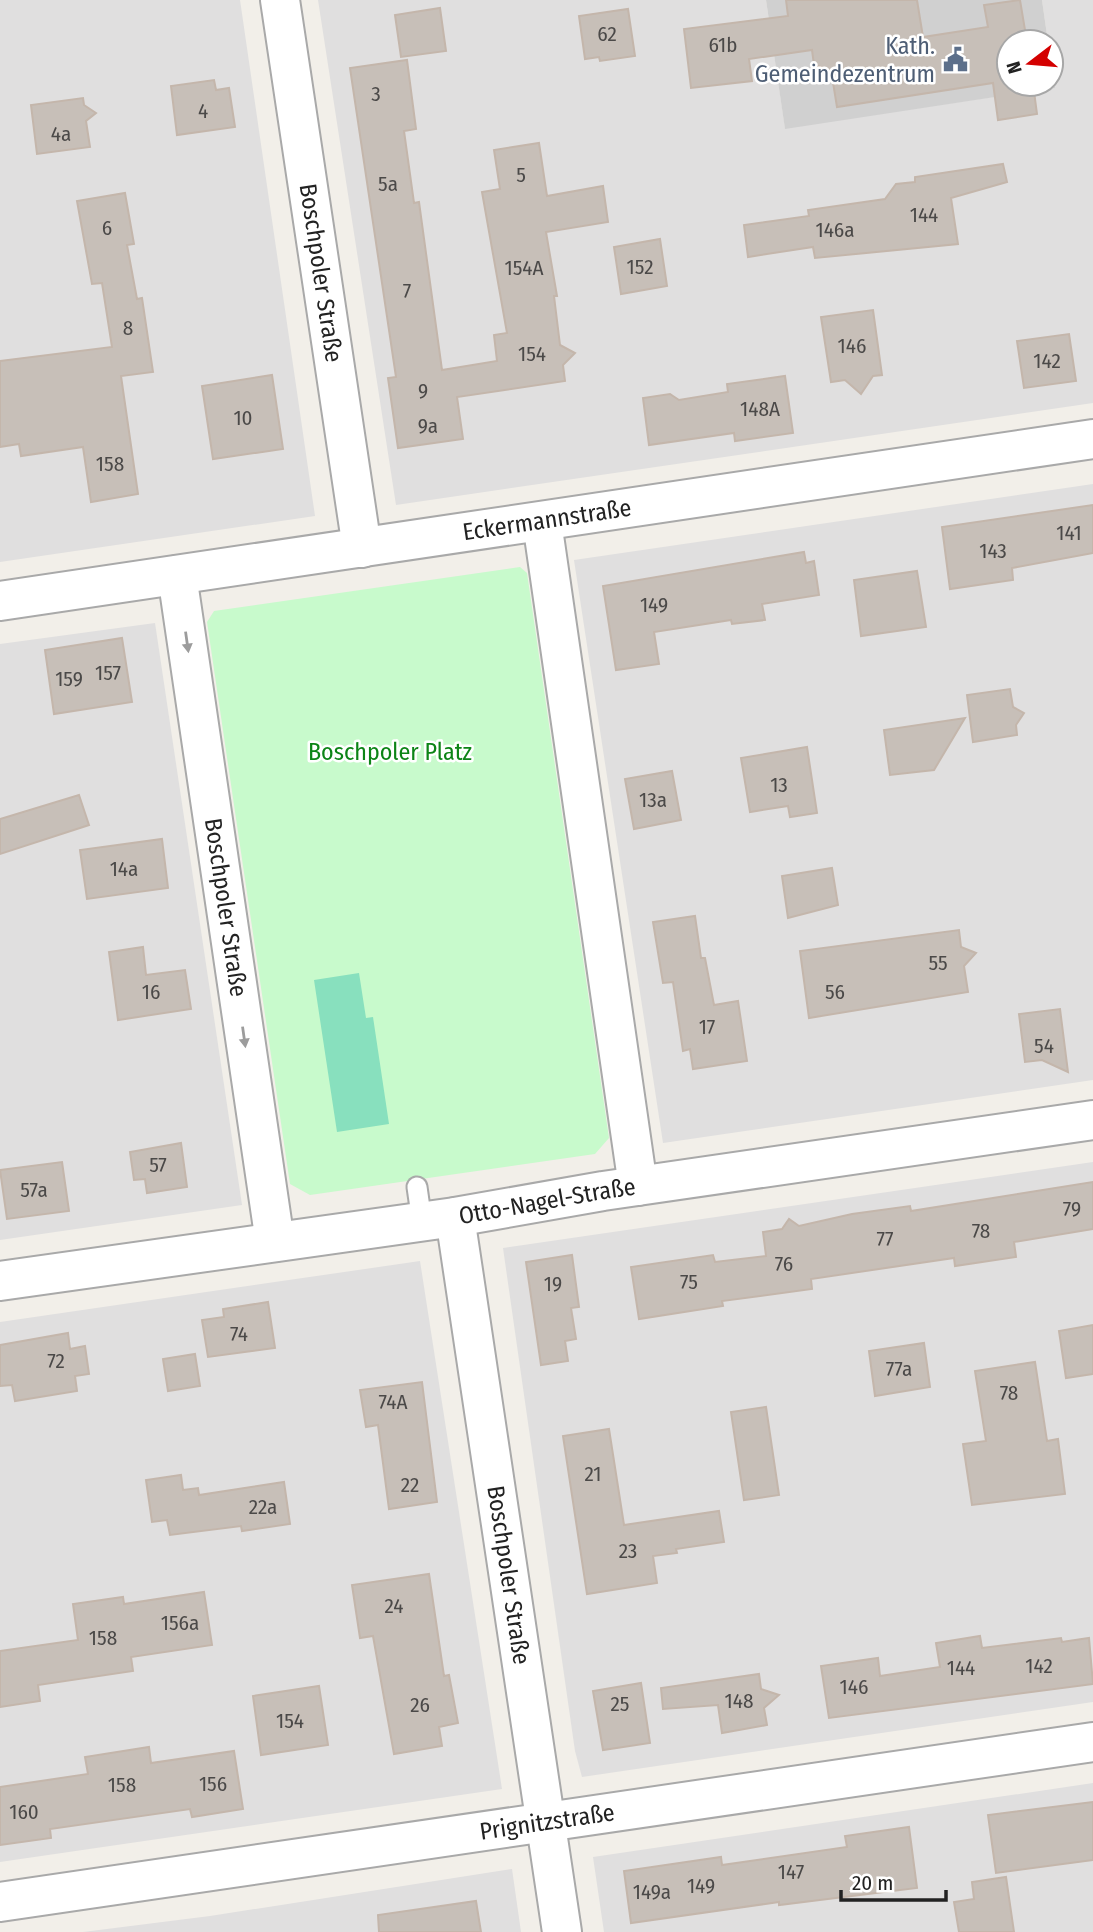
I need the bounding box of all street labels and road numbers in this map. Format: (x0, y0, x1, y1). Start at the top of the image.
street label: Boschpoler Straße (294, 182, 348, 364)
street label: Eckermannstraße (461, 494, 633, 546)
street label: Boschpoler Straße (199, 816, 253, 999)
street label: Otto-Nagel-Straße (457, 1172, 637, 1230)
street label: Boschpoler Straße (481, 1484, 536, 1666)
street label: Prignitzstraße (478, 1798, 616, 1846)

